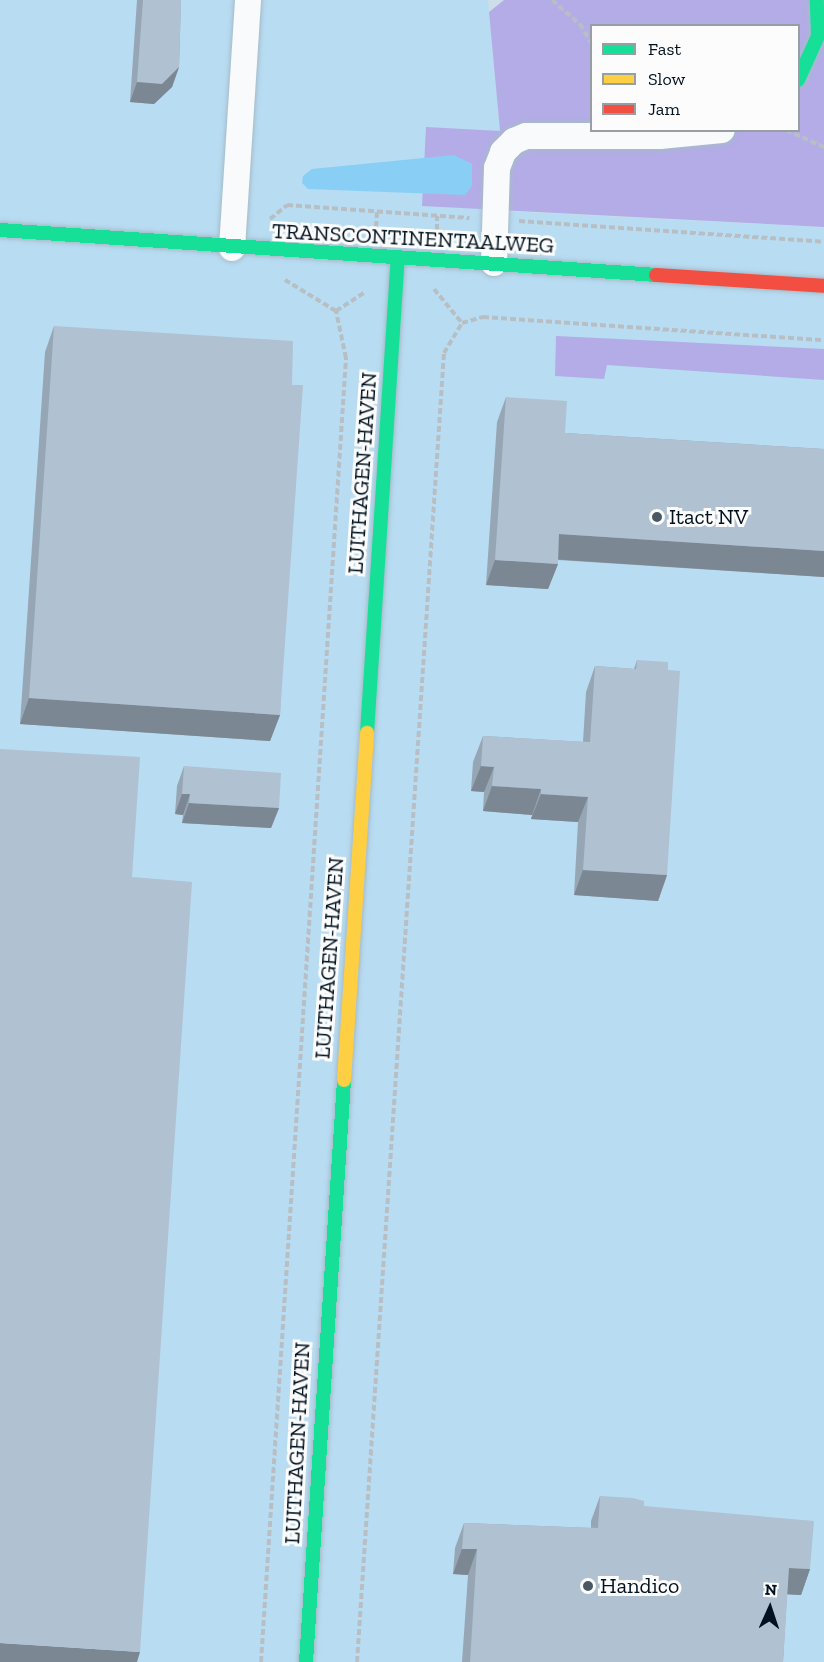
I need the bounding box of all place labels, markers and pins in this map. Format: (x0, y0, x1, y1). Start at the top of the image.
place label: Itact NV (669, 504, 748, 530)
marker: Itact NV (650, 510, 664, 524)
place label: Handico (600, 1573, 679, 1599)
marker: Handico (581, 1579, 595, 1593)

